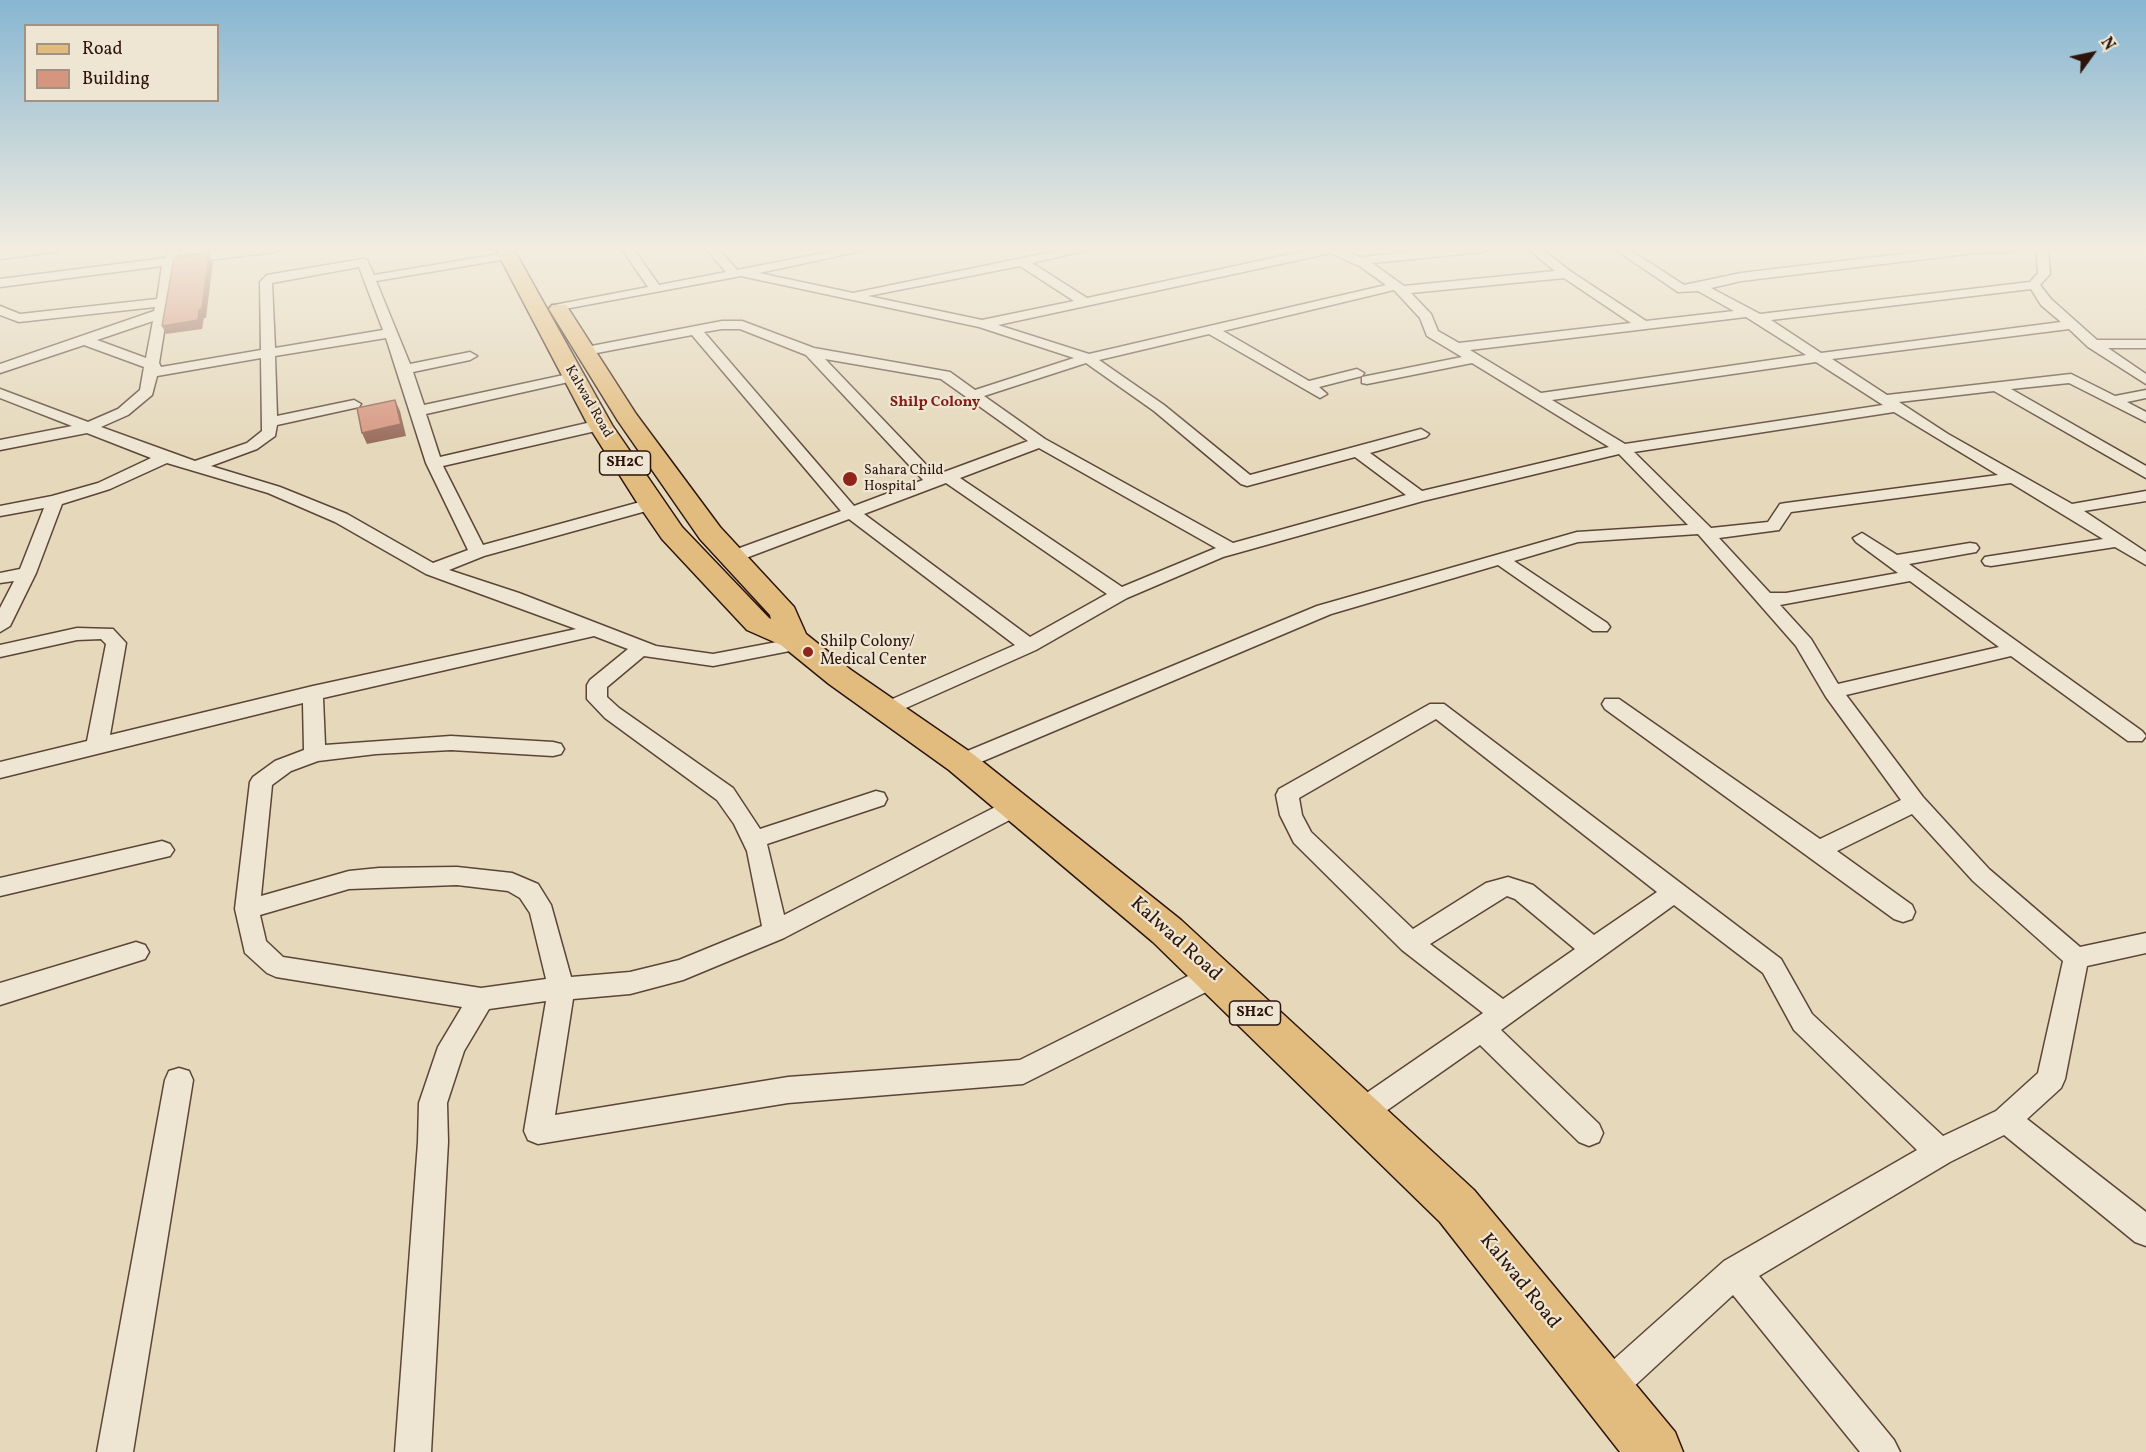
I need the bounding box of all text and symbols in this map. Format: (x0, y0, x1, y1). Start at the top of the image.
legend (24, 24, 219, 102)
north arrow (2062, 24, 2122, 84)
text: N (2095, 33, 2119, 55)
text: Road (82, 37, 123, 62)
text: Building (82, 67, 150, 92)
street label: Kalwad Road (561, 363, 615, 441)
district label: Shilp Colony (890, 394, 980, 412)
road number: SH2C (600, 451, 650, 475)
place label: Sahara Child Hospital (864, 463, 943, 496)
marker: Sahara Child Hospital (841, 470, 859, 488)
place label: Shilp Colony/ Medical Center (820, 633, 926, 671)
marker: Shilp Colony/ Medical Center (801, 645, 815, 659)
street label: Kalwad Road (1124, 892, 1226, 988)
road number: SH2C (1230, 1001, 1280, 1025)
street label: Kalwad Road (1473, 1230, 1565, 1334)

